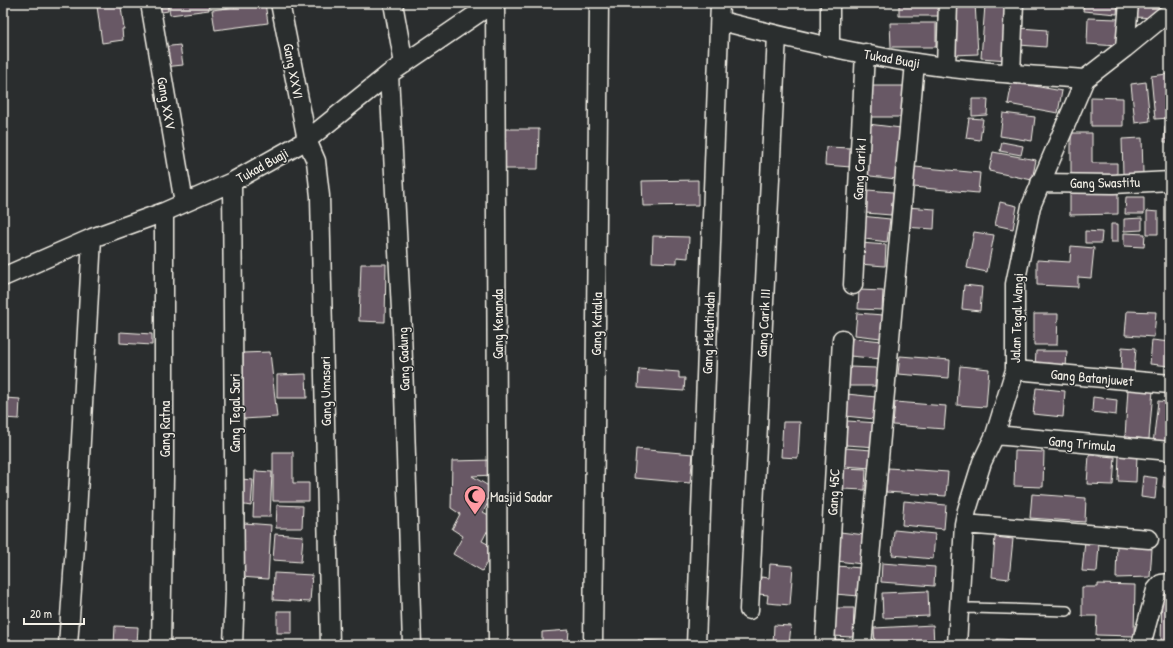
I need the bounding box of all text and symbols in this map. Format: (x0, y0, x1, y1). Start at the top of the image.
street label: Gang XXVI (278, 42, 309, 100)
street label: Tukad Buaji (862, 44, 922, 73)
street label: Gang XXV (152, 75, 181, 131)
street label: Gang Carik I (848, 138, 871, 201)
street label: Tukad Buaji (233, 143, 292, 188)
street label: Gang Swastitu (1070, 172, 1141, 193)
street label: Jalan Tegal Wangi (1005, 273, 1028, 363)
street label: Gang Carik III (752, 288, 775, 358)
street label: Gang Kenanda (488, 289, 508, 359)
street label: Gang Melatindah (697, 291, 720, 374)
street label: Gang Katalia (586, 292, 607, 356)
street label: Gang Gadung (392, 327, 415, 391)
street label: Gang Umasari (315, 356, 336, 426)
street label: Gang Batanjuwet (1050, 364, 1134, 391)
street label: Gang Tegal Sari (225, 373, 245, 453)
street label: Gang Ratna (155, 400, 175, 457)
street label: Gang Trimula (1048, 431, 1117, 456)
street label: Gang 45C (822, 468, 845, 516)
mosque icon: Masjid Sadar (462, 483, 488, 516)
place label: Masjid Sadar (490, 487, 553, 507)
scale bar (24, 600, 84, 626)
text: 20 m (30, 605, 52, 622)

